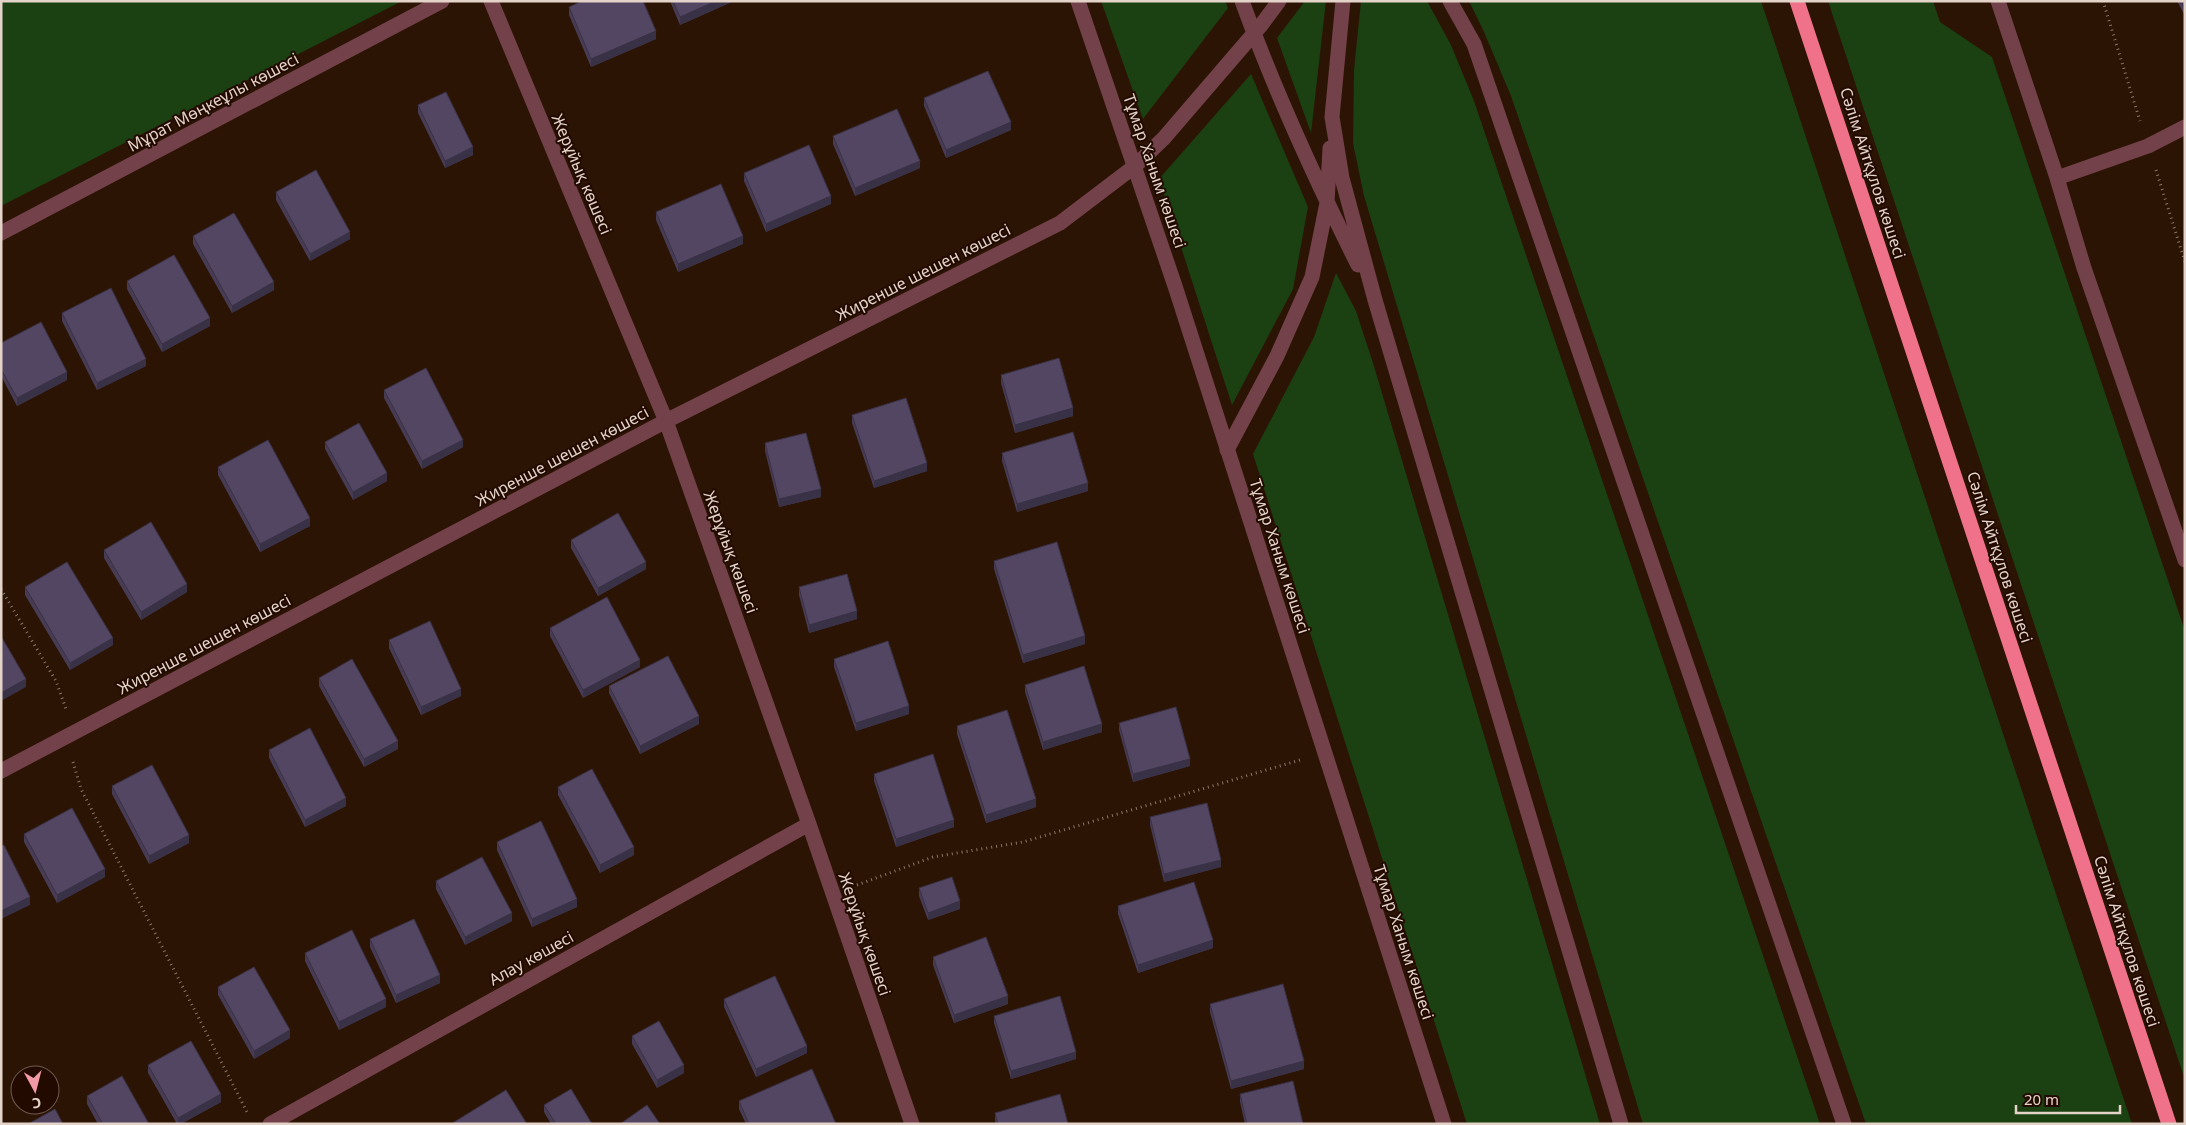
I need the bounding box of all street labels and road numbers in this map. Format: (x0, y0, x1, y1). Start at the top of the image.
street label: Мұрат Мөңкеұлы көшесі (123, 47, 303, 157)
street label: Сәлім Айтқұлов көшесі (1835, 85, 1911, 261)
street label: Тұмар Ханым көшесі (1118, 91, 1192, 251)
street label: Жерұйық көшесі (547, 110, 617, 238)
street label: Жиренше шешен көшесі (832, 218, 1014, 326)
street label: Жиренше шешен көшесі (472, 401, 652, 511)
street label: Сәлім Айтқұлов көшесі (1962, 469, 2038, 645)
street label: Тұмар Ханым көшесі (1245, 476, 1315, 636)
street label: Жерұйық көшесі (699, 488, 763, 616)
street label: Жиренше шешен көшесі (114, 589, 294, 699)
street label: Сәлім Айтқұлов көшесі (2089, 853, 2165, 1029)
street label: Тұмар Ханым көшесі (1369, 862, 1439, 1022)
street label: Жерұйық көшесі (834, 869, 896, 999)
street label: Алау көшесі (485, 926, 577, 990)

